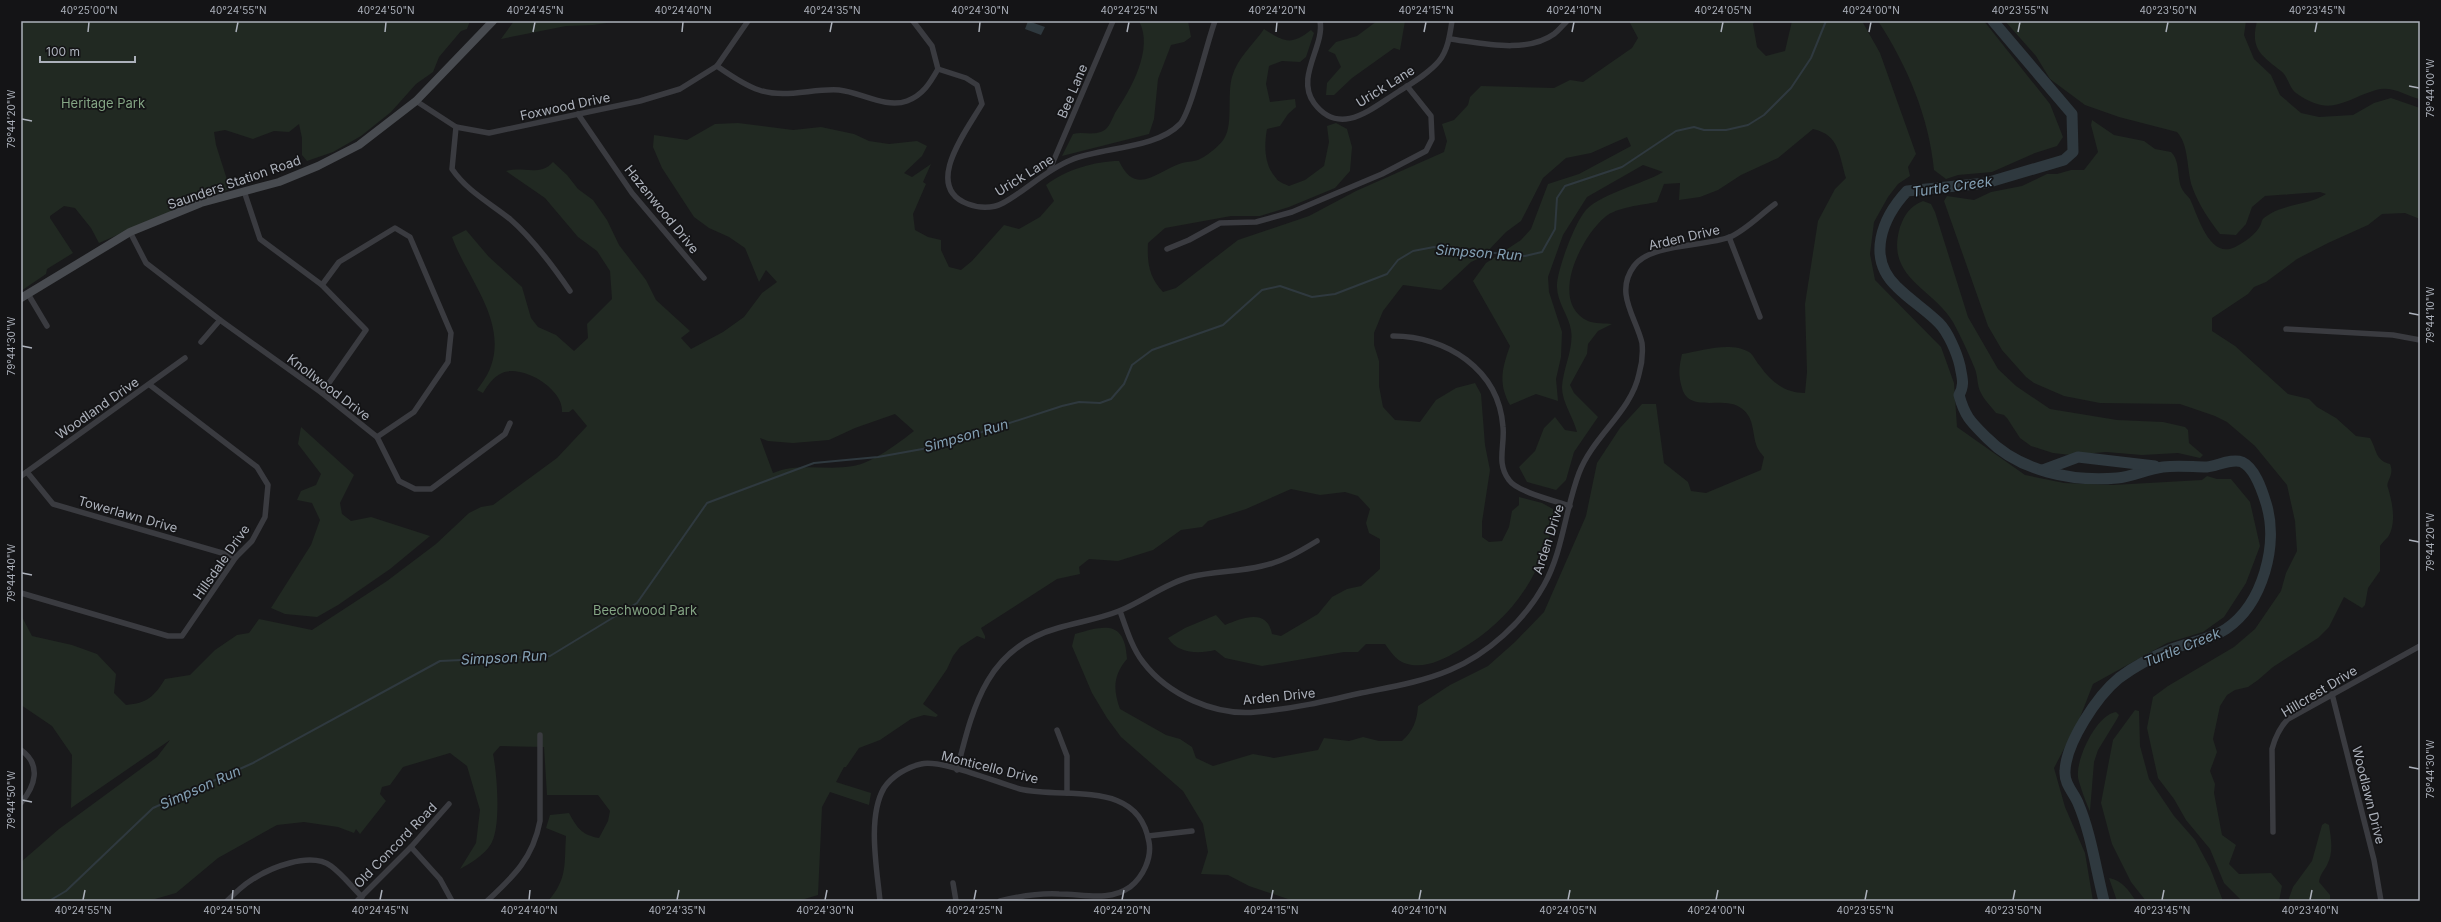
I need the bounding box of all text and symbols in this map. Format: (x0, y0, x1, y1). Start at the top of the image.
text: 40°25'00"N (60, 4, 118, 16)
text: 40°24'55"N (209, 4, 267, 16)
text: 40°24'50"N (357, 4, 415, 16)
text: 40°24'45"N (507, 4, 563, 16)
text: 40°24'40"N (654, 4, 712, 16)
text: 40°24'35"N (803, 4, 861, 16)
text: 40°24'30"N (951, 4, 1009, 16)
text: 40°24'25"N (1100, 4, 1158, 16)
text: 40°24'20"N (1248, 4, 1306, 16)
text: 40°24'15"N (1398, 4, 1454, 16)
text: 40°24'10"N (1546, 4, 1602, 16)
text: 40°24'05"N (1694, 4, 1752, 16)
text: 40°24'00"N (1842, 4, 1900, 16)
text: 40°23'55"N (1992, 4, 2048, 16)
text: 40°23'50"N (2139, 4, 2197, 16)
text: 40°23'45"N (2289, 4, 2345, 16)
scale bar (40, 38, 135, 64)
text: 100 m (46, 44, 80, 59)
text: 79°44'00"W (2424, 58, 2436, 117)
street label: Bee Lane (1053, 62, 1091, 120)
street label: Urick Lane (1353, 62, 1417, 110)
street label: Foxwood Drive (519, 89, 611, 123)
text: 79°44'20"W (5, 90, 17, 148)
park label: Heritage Park (61, 95, 145, 111)
street label: Urick Lane (992, 151, 1056, 199)
street label: Saunders Station Road (165, 152, 303, 212)
street label: Hazenwood Drive (621, 162, 703, 256)
water label: Turtle Creek (1911, 172, 1994, 200)
street label: Arden Drive (1647, 221, 1721, 253)
water label: Simpson Run (1435, 240, 1523, 264)
text: 79°44'10"W (2424, 287, 2436, 343)
text: 79°44'30"W (5, 316, 17, 375)
street label: Knollwood Drive (284, 350, 374, 424)
street label: Woodland Drive (52, 373, 142, 443)
water label: Simpson Run (922, 415, 1010, 455)
street label: Towerlawn Drive (76, 492, 180, 536)
street label: Arden Drive (1529, 502, 1567, 576)
text: 79°44'20"W (2424, 513, 2436, 571)
street label: Hillsdale Drive (189, 521, 253, 603)
text: 79°44'40"W (5, 544, 17, 602)
park label: Beechwood Park (593, 602, 697, 618)
water label: Turtle Creek (2141, 624, 2223, 670)
water label: Simpson Run (460, 646, 548, 668)
street label: Hillcrest Drive (2278, 662, 2360, 720)
street label: Arden Drive (1242, 684, 1316, 708)
text: 79°44'30"W (2424, 739, 2436, 798)
street label: Woodlawn Drive (2349, 744, 2389, 846)
street label: Monticello Drive (940, 747, 1040, 787)
water label: Simpson Run (157, 762, 243, 812)
text: 79°44'50"W (5, 771, 17, 829)
street label: Old Concord Road (350, 799, 440, 891)
text: 40°24'55"N (54, 904, 112, 916)
text: 40°24'50"N (203, 904, 261, 916)
text: 40°24'45"N (352, 904, 408, 916)
text: 40°24'40"N (500, 904, 558, 916)
text: 40°24'35"N (648, 904, 706, 916)
text: 40°24'30"N (796, 904, 854, 916)
text: 40°24'25"N (945, 904, 1003, 916)
text: 40°24'20"N (1093, 904, 1151, 916)
text: 40°24'15"N (1243, 904, 1299, 916)
text: 40°24'10"N (1391, 904, 1447, 916)
text: 40°24'05"N (1539, 904, 1597, 916)
text: 40°24'00"N (1687, 904, 1745, 916)
text: 40°23'55"N (1837, 904, 1893, 916)
text: 40°23'50"N (1984, 904, 2042, 916)
text: 40°23'45"N (2134, 904, 2190, 916)
text: 40°23'40"N (2282, 904, 2338, 916)

